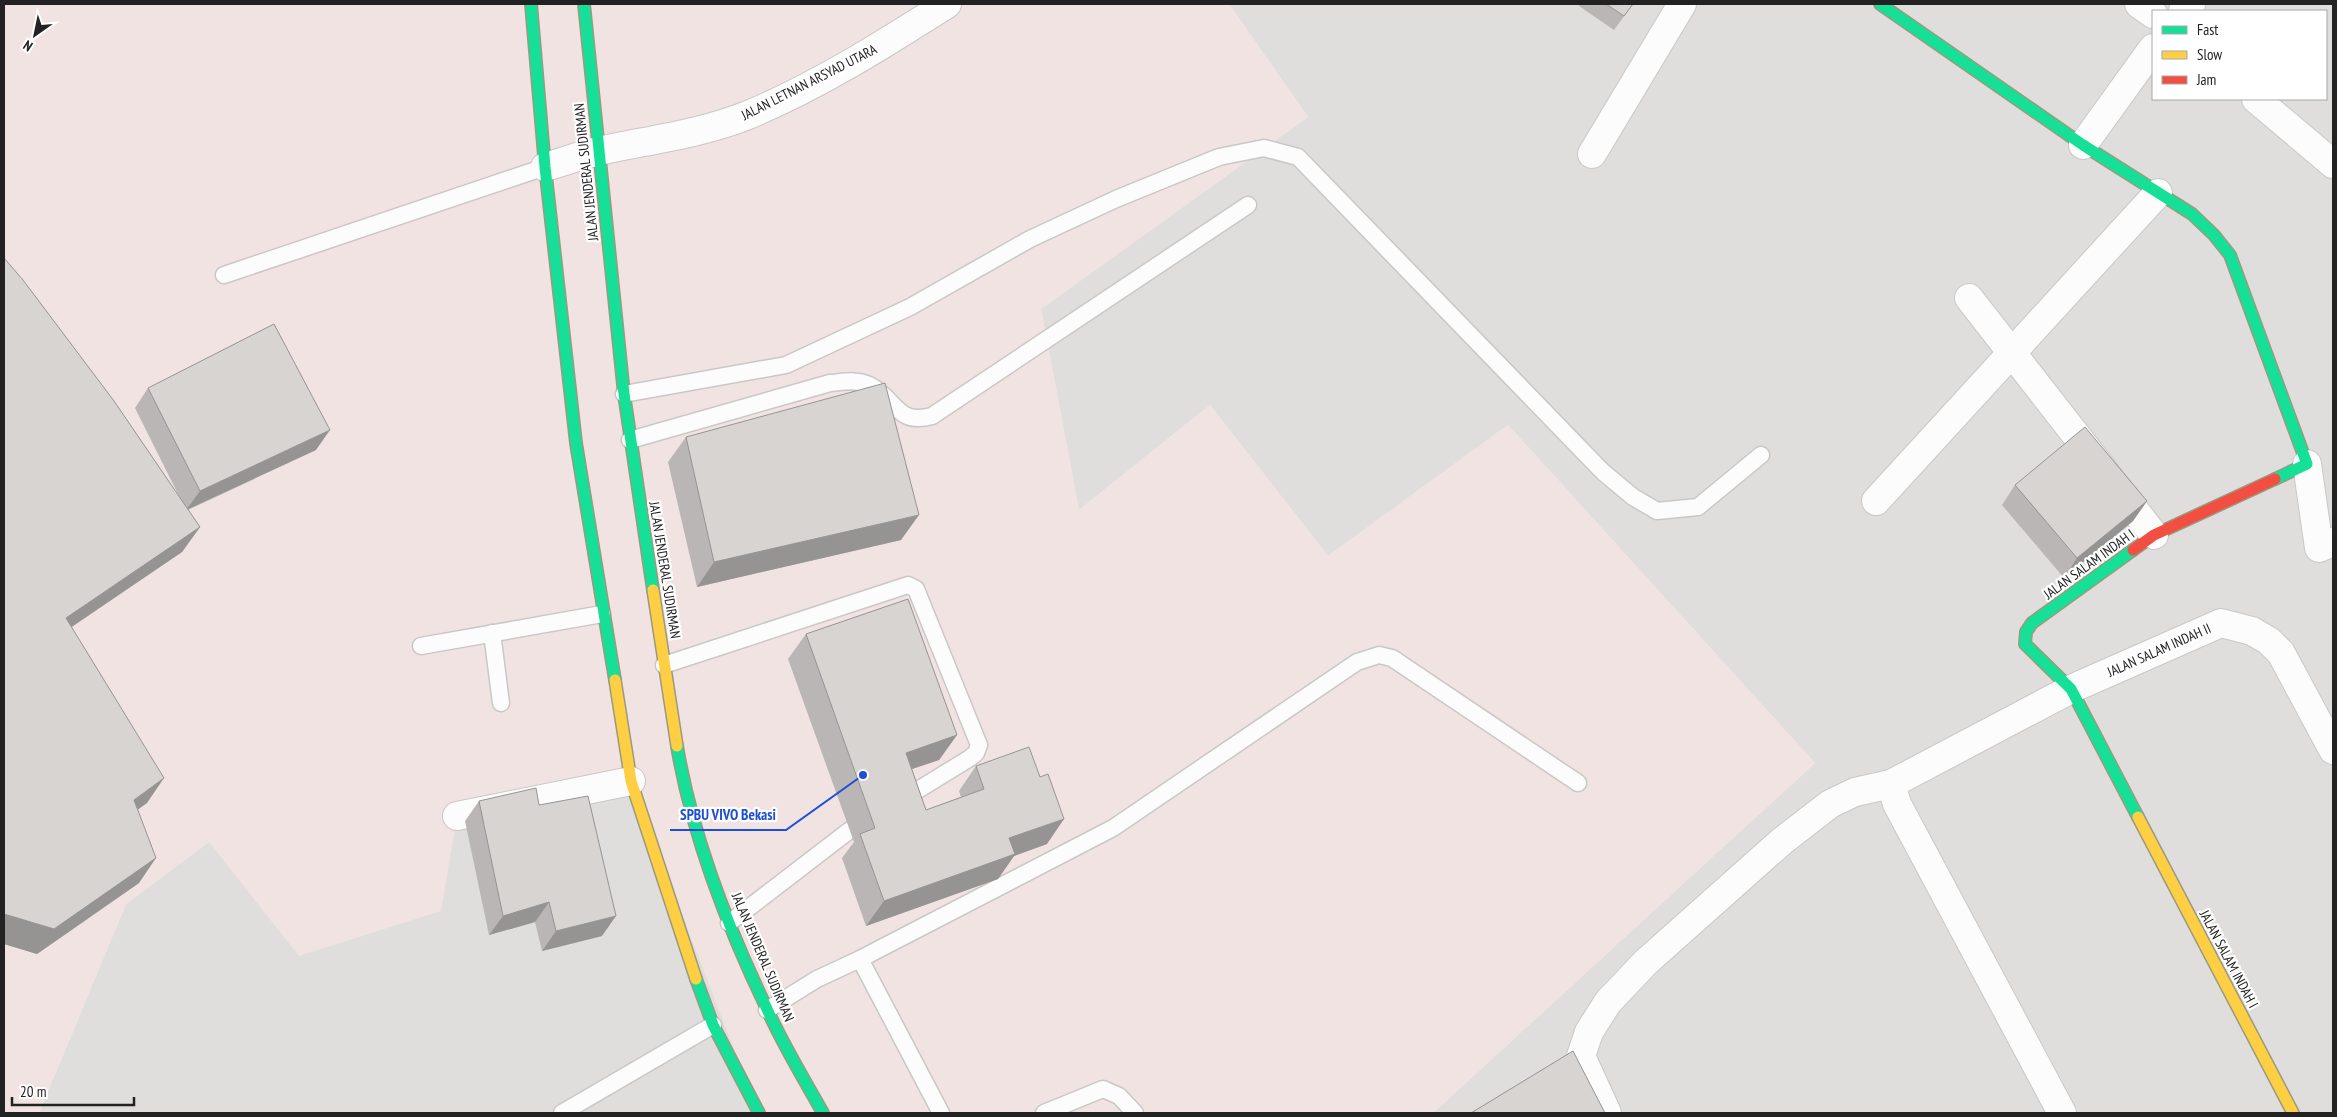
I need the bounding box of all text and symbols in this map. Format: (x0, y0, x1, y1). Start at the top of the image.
north arrow (10, 10, 60, 60)
legend (2152, 10, 2327, 100)
text: Fast (2197, 20, 2218, 39)
text: N (20, 36, 36, 56)
street label: JALAN LETNAN ARSYAD UTARA (737, 40, 880, 124)
text: Slow (2197, 45, 2222, 64)
text: Jam (2196, 70, 2216, 89)
street label: JALAN JENDERAL SUDIRMAN (570, 102, 602, 243)
street label: JALAN JENDERAL SUDIRMAN (645, 499, 685, 640)
street label: JALAN SALAM INDAH I (2039, 525, 2138, 604)
street label: JALAN SALAM INDAH II (2103, 619, 2214, 681)
callout: SPBU VIVO Bekasi (670, 800, 786, 830)
text: SPBU VIVO Bekasi (680, 805, 776, 824)
street label: JALAN JENDERAL SUDIRMAN (727, 889, 798, 1024)
street label: JALAN SALAM INDAH I (2195, 906, 2262, 1011)
scale bar (12, 1074, 135, 1106)
text: 20 m (20, 1082, 46, 1101)

